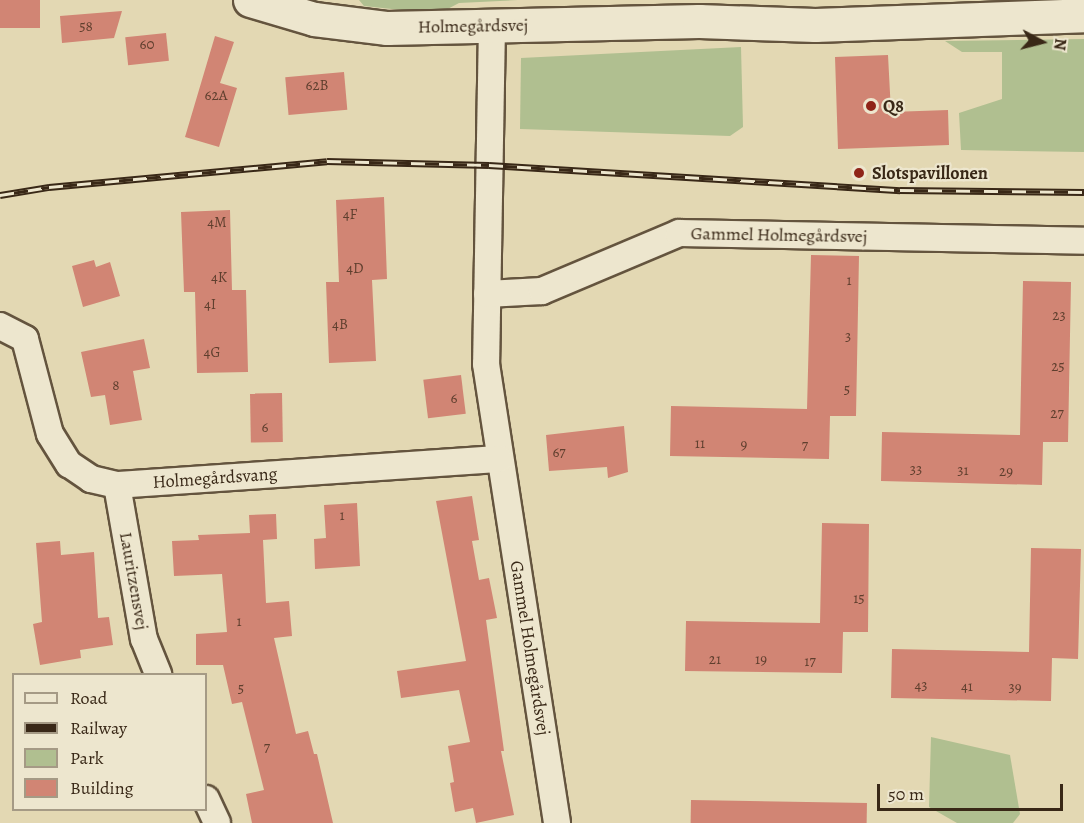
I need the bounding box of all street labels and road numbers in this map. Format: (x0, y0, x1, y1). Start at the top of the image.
street label: Holmegårdsvej (418, 14, 528, 38)
street label: Gammel Holmegårdsvej (690, 223, 868, 247)
street label: Holmegårdsvang (152, 463, 278, 493)
street label: Lauritzensvej (115, 530, 153, 632)
street label: Gammel Holmegårdsvej (506, 559, 554, 737)

